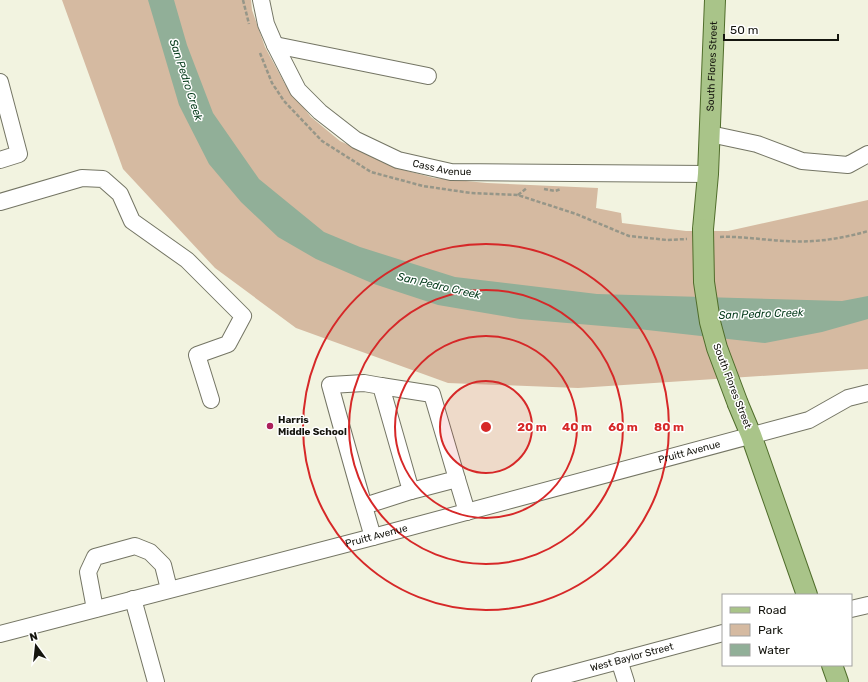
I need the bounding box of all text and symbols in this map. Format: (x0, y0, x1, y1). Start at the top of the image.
scale bar (724, 16, 838, 42)
street label: South Flores Street (705, 21, 720, 112)
text: 50 m (730, 23, 758, 37)
water label: San Pedro Creek (167, 38, 205, 123)
street label: Cass Avenue (411, 157, 472, 179)
water label: San Pedro Creek (396, 270, 482, 302)
water label: San Pedro Creek (718, 306, 804, 322)
street label: South Flores Street (710, 342, 754, 430)
place label: Harris Middle School (278, 414, 347, 438)
centre of rings (479, 420, 493, 434)
text: 20 m (517, 420, 547, 434)
text: 40 m (562, 420, 592, 434)
text: 60 m (608, 420, 638, 434)
text: 80 m (654, 420, 684, 434)
marker: Harris Middle School (265, 421, 275, 431)
street label: Pruitt Avenue (657, 438, 722, 466)
street label: Pruitt Avenue (344, 522, 409, 550)
legend (722, 594, 852, 666)
text: Road (758, 603, 786, 617)
text: Park (758, 623, 784, 637)
north arrow (16, 626, 56, 666)
text: N (28, 629, 39, 644)
street label: West Baylor Street (589, 641, 675, 674)
text: Water (758, 643, 790, 657)

